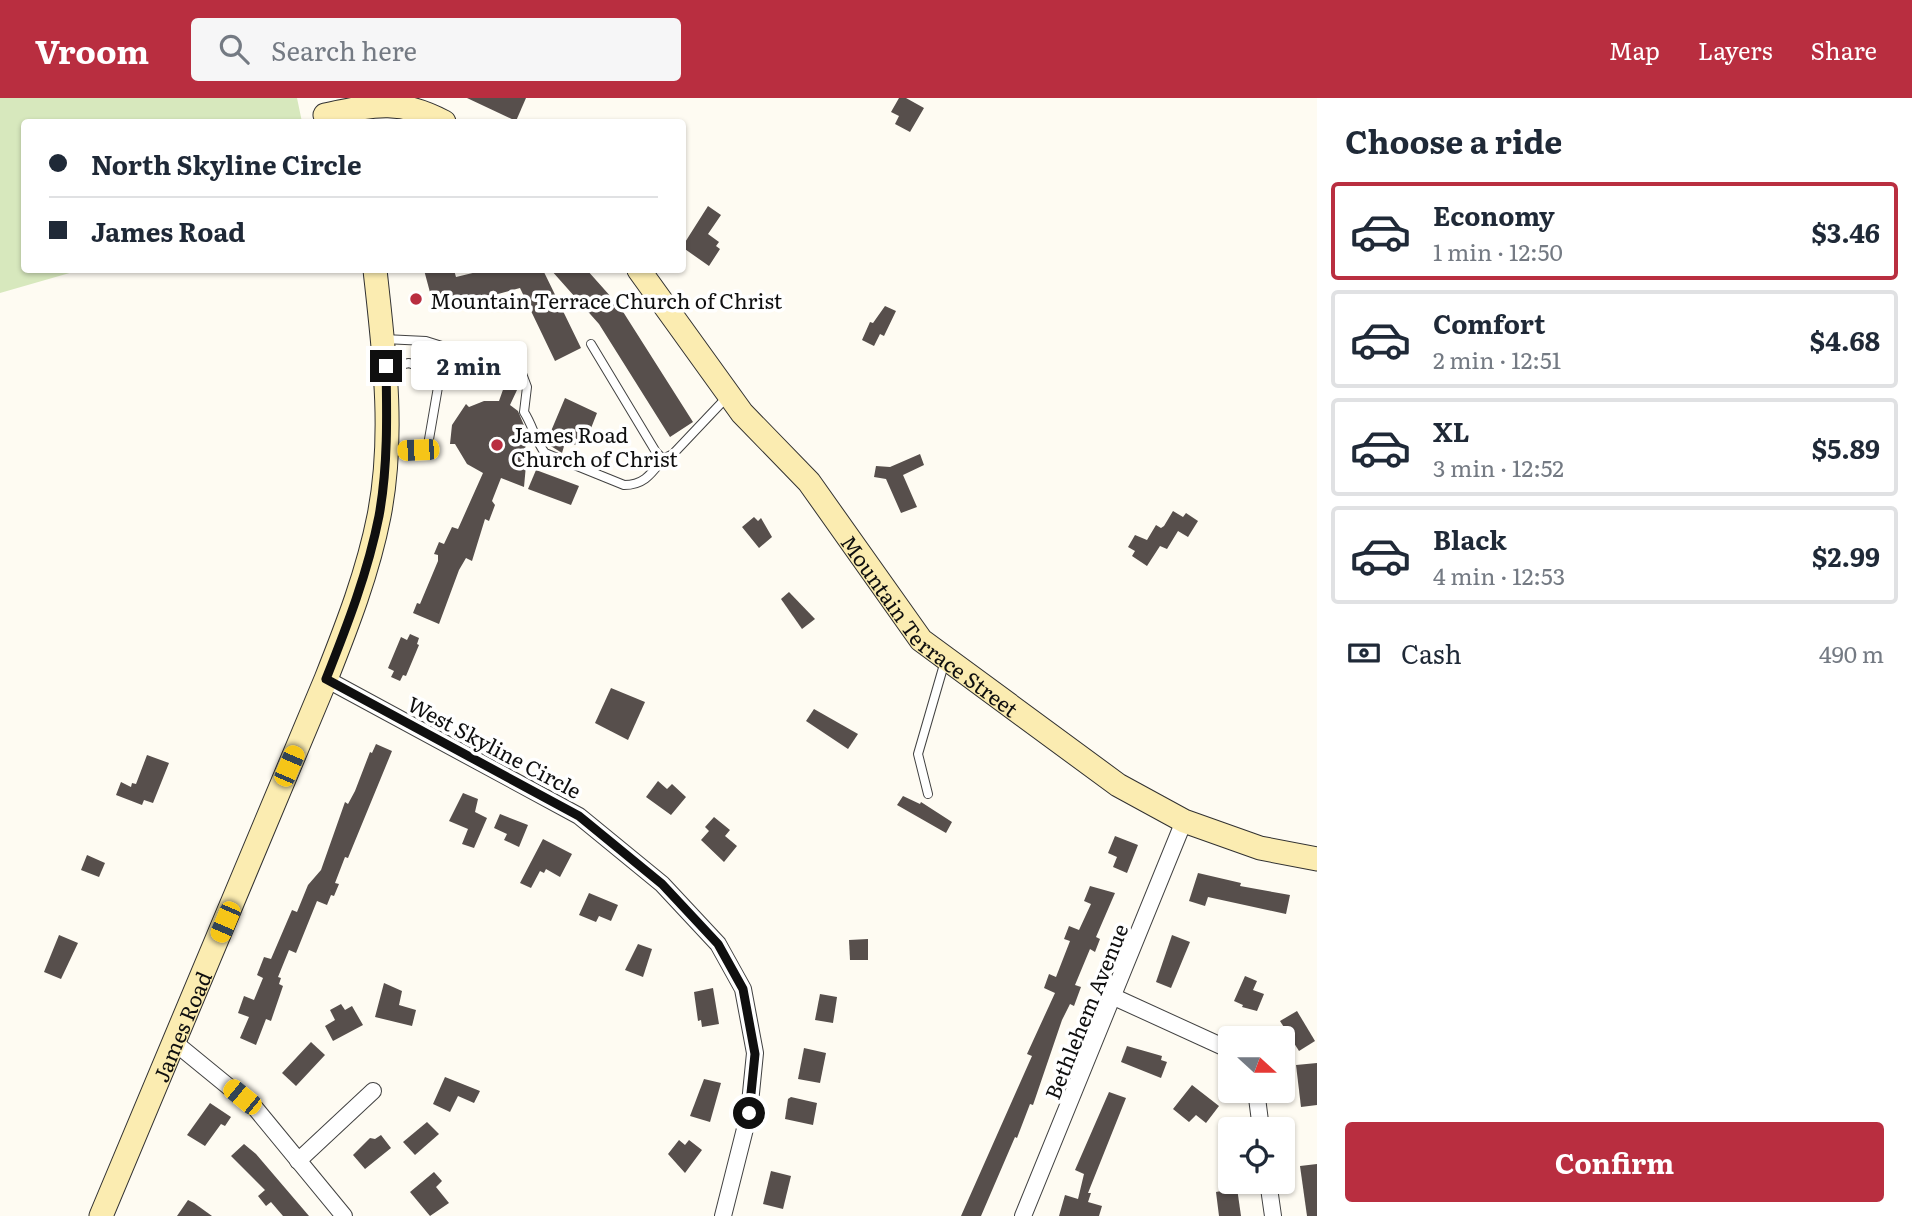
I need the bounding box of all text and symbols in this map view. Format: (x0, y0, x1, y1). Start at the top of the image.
search box (191, 18, 681, 81)
text: Vroom (35, 25, 149, 74)
icon: search (215, 30, 253, 68)
text: Search here (271, 30, 417, 69)
text: Map (1609, 32, 1660, 67)
text: Layers (1698, 32, 1772, 67)
text: Share (1810, 32, 1877, 67)
text: Choose a ride (1345, 116, 1562, 164)
text: North Skyline Circle (91, 144, 362, 183)
text: Economy (1433, 195, 1555, 234)
icon: car (1349, 200, 1412, 263)
text: James Road (91, 211, 245, 250)
text: $3.46 (1811, 212, 1880, 251)
text: 1 min · 12:50 (1433, 234, 1563, 268)
place label: Mountain Terrace Church of Christ (430, 284, 783, 315)
marker: Mountain Terrace Church of Christ (408, 291, 424, 307)
text: Comfort (1433, 303, 1545, 342)
icon: car (1349, 308, 1412, 371)
text: $4.68 (1810, 320, 1880, 359)
callout: 2 min (410, 342, 526, 390)
text: 2 min · 12:51 (1433, 342, 1561, 376)
text: 2 min (437, 348, 501, 382)
route end (370, 350, 402, 382)
text: XL (1433, 411, 1470, 450)
icon: car (1349, 416, 1412, 479)
place label: James Road Church of Christ (511, 418, 678, 473)
text: $5.89 (1812, 428, 1880, 467)
marker: James Road Church of Christ (489, 437, 505, 453)
car (397, 439, 440, 461)
text: 3 min · 12:52 (1433, 450, 1564, 484)
text: Black (1433, 519, 1507, 558)
icon: car (1349, 524, 1412, 587)
street label: Mountain Terrace Street (835, 528, 1026, 723)
text: $2.99 (1812, 536, 1880, 575)
text: 4 min · 12:53 (1433, 558, 1565, 592)
text: Cash (1401, 633, 1462, 672)
icon: cash (1345, 634, 1383, 672)
text: 490 m (1819, 636, 1884, 670)
street label: West Skyline Circle (403, 687, 587, 805)
car (272, 743, 307, 789)
car (208, 899, 243, 945)
street label: Bethlehem Avenue (1036, 918, 1134, 1104)
street label: James Road (144, 966, 218, 1086)
north arrow (1218, 1026, 1295, 1102)
map controls (1218, 1026, 1295, 1194)
car (220, 1076, 265, 1118)
route start (733, 1097, 765, 1129)
button: locate (1218, 1117, 1295, 1194)
button: Confirm (1345, 1122, 1884, 1202)

